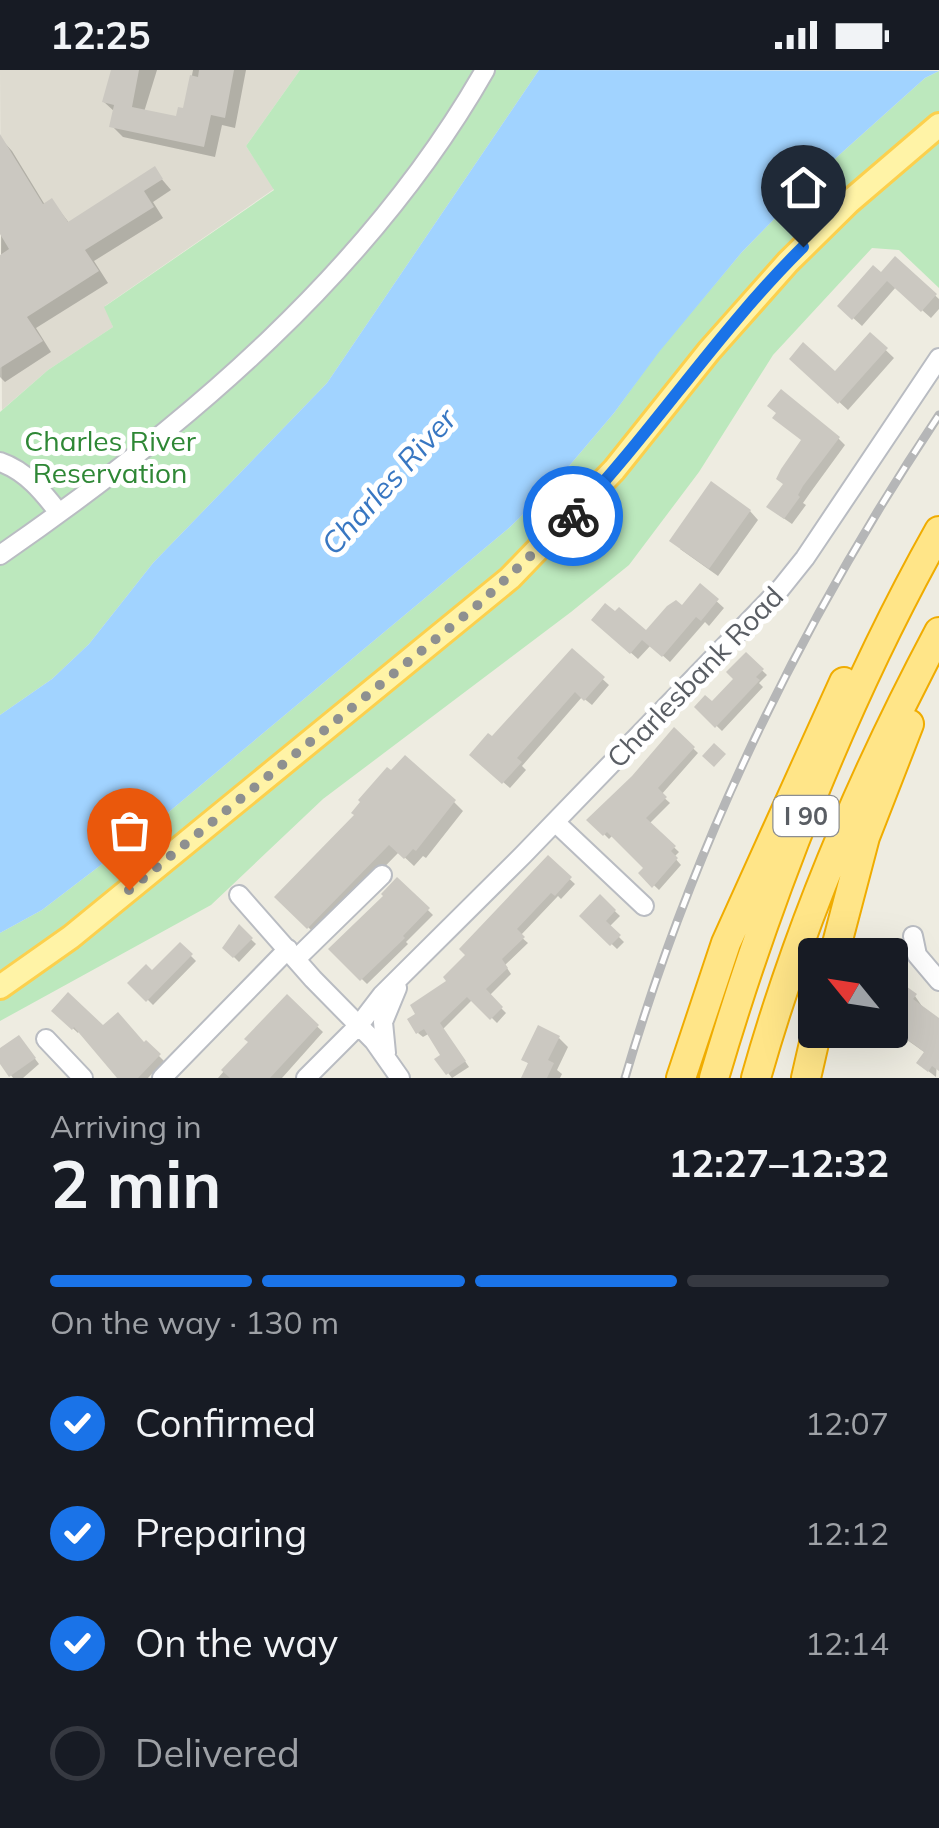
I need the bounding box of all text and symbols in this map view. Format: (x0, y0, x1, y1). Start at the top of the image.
text: 12:25 (50, 11, 151, 59)
pin (761, 145, 846, 248)
icon: home (776, 160, 831, 215)
water label: Charles River (313, 399, 465, 562)
park label: Charles River Reservation (24, 423, 197, 490)
courier (523, 466, 623, 566)
icon: bike (546, 489, 601, 544)
street label: Charlesbank Road (599, 579, 790, 775)
pin (87, 788, 172, 891)
road number: I 90 (774, 796, 838, 836)
icon: bag (102, 803, 157, 858)
north arrow (798, 938, 908, 1048)
map controls (798, 938, 908, 1048)
text: Arriving in (50, 1106, 202, 1146)
text: 12:27–12:32 (669, 1139, 889, 1187)
text: 2 min (50, 1143, 221, 1224)
text: On the way · 130 m (50, 1302, 339, 1342)
icon: check (50, 1396, 105, 1451)
text: Confirmed (135, 1399, 316, 1447)
text: 12:07 (805, 1403, 889, 1443)
icon: check (50, 1506, 105, 1561)
text: Preparing (135, 1509, 307, 1557)
text: 12:12 (805, 1513, 889, 1553)
icon: check (50, 1616, 105, 1671)
text: On the way (135, 1619, 338, 1667)
text: 12:14 (805, 1623, 889, 1663)
text: Delivered (135, 1729, 300, 1777)

